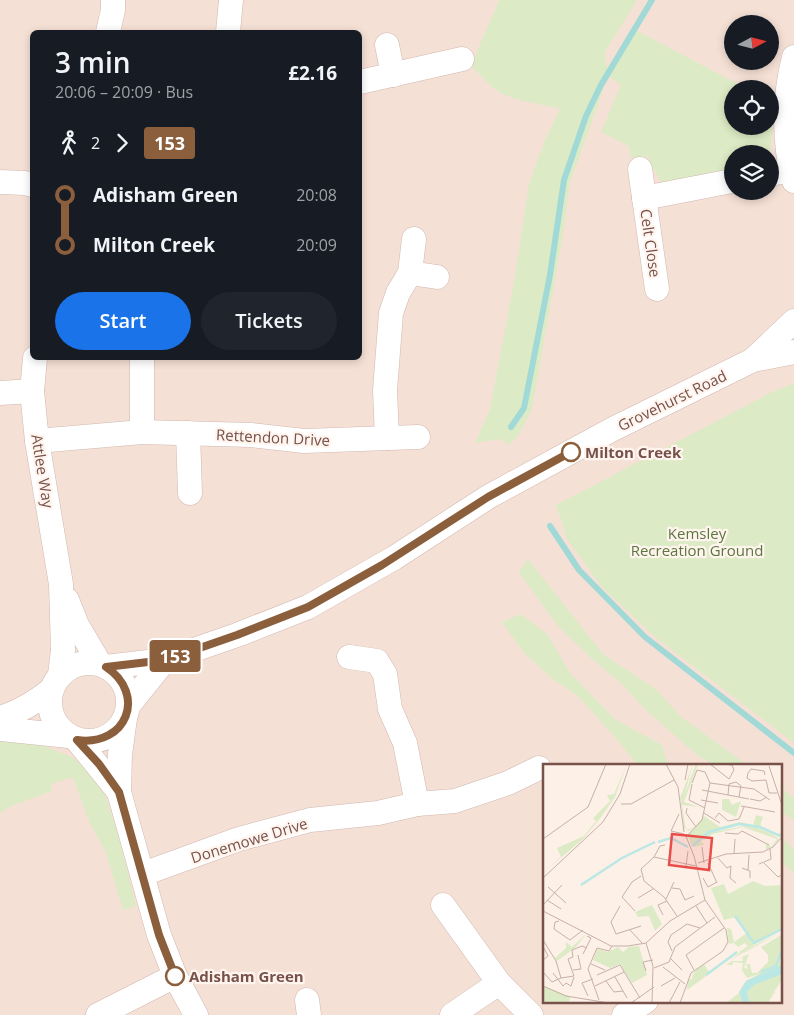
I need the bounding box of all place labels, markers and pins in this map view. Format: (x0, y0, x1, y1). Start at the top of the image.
marker: Milton Creek (561, 442, 581, 462)
place label: Milton Creek (585, 442, 682, 462)
marker: Adisham Green (165, 966, 185, 986)
place label: Adisham Green (189, 966, 304, 986)

